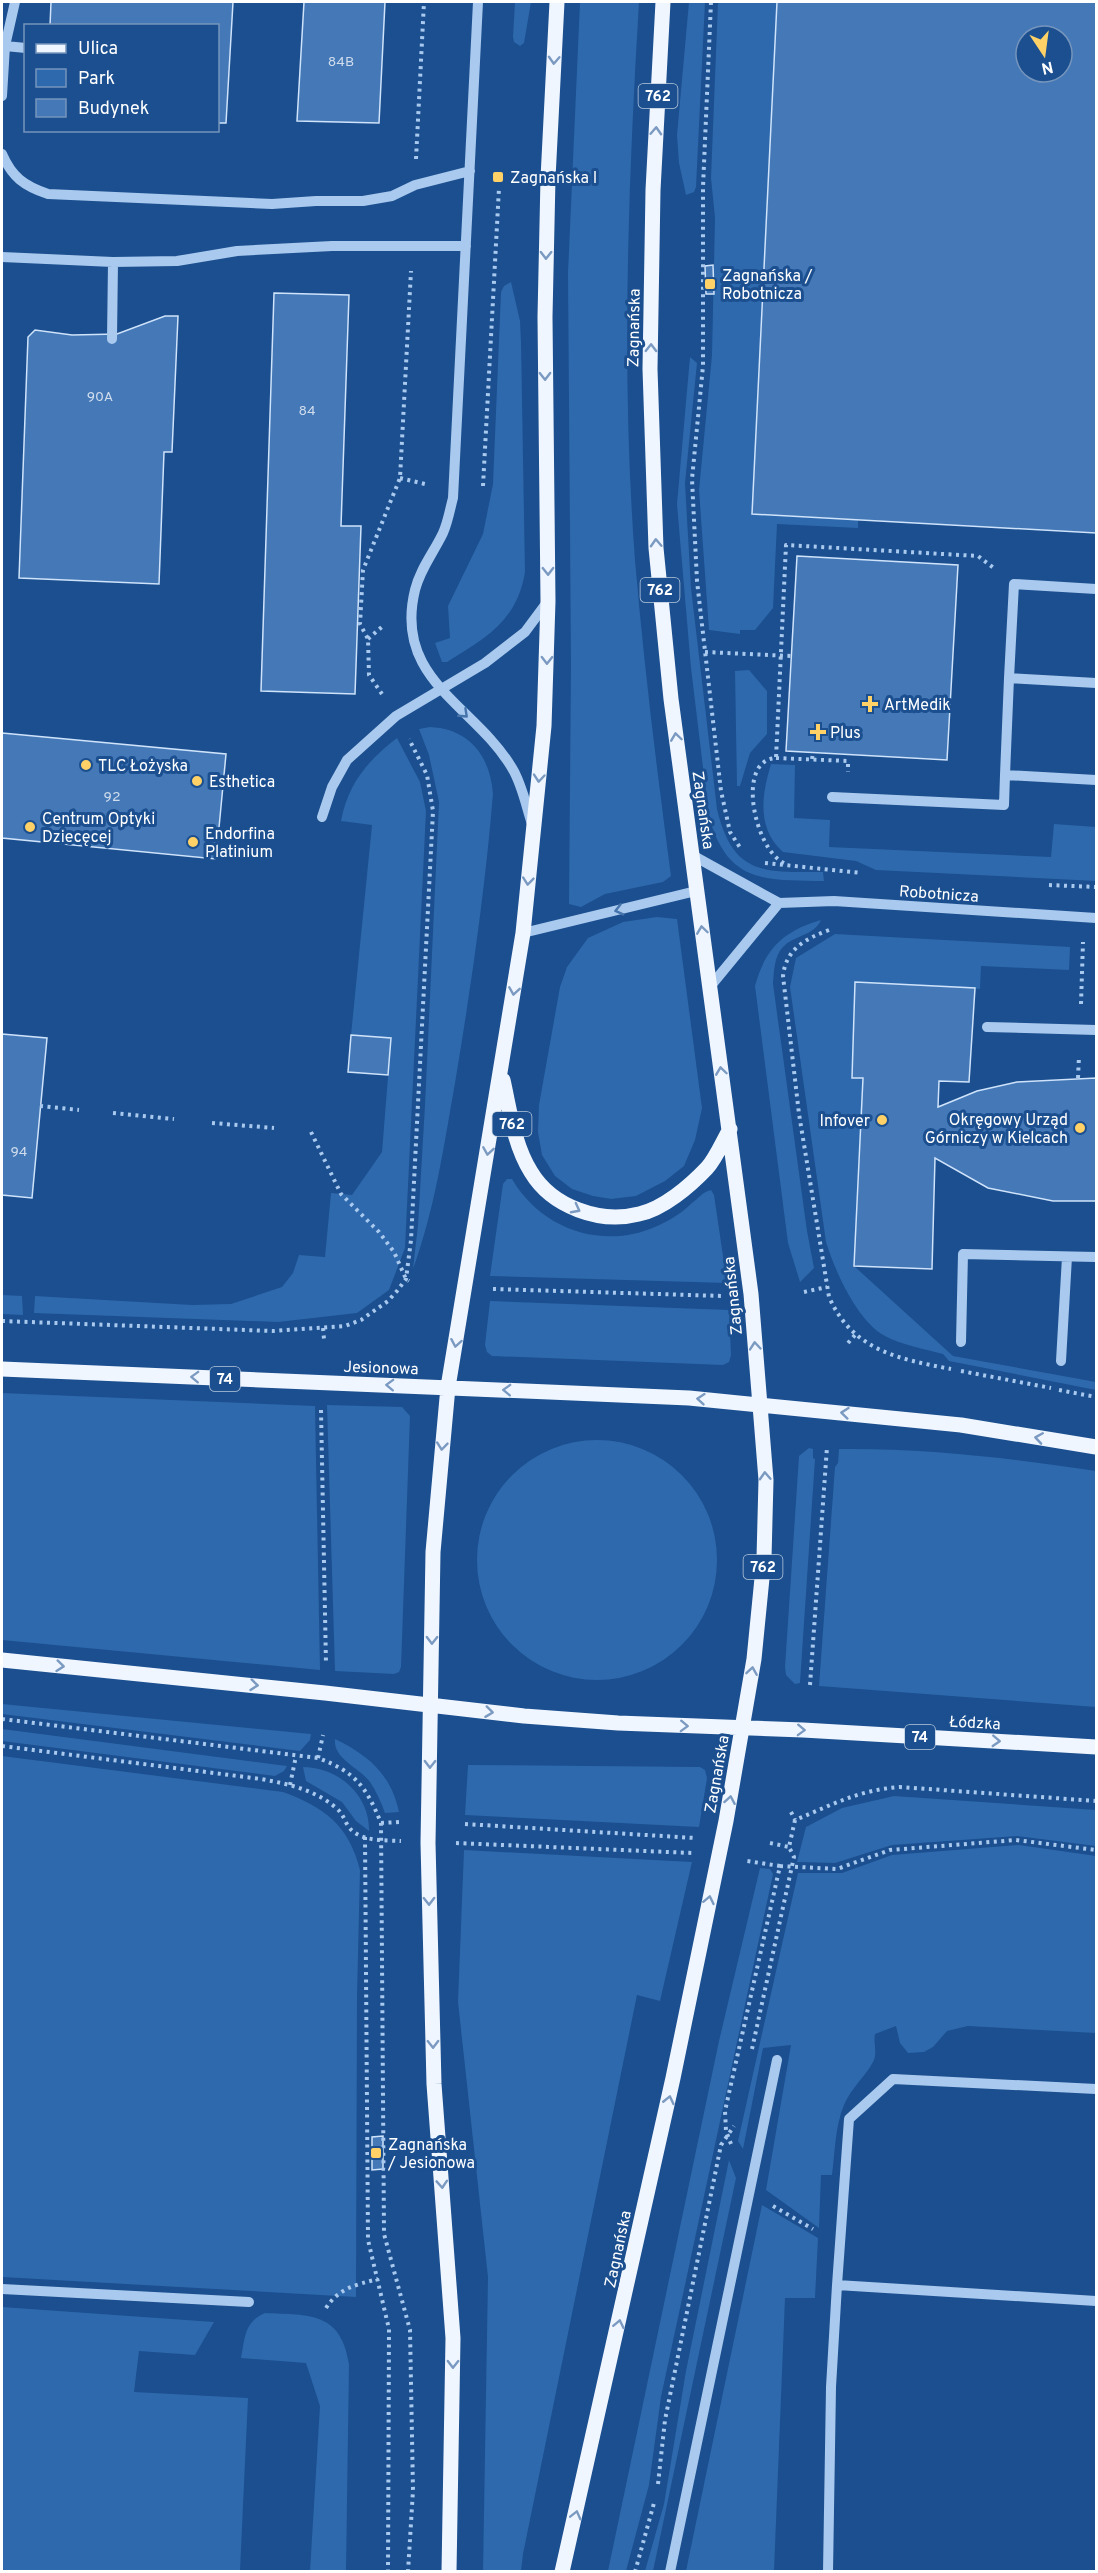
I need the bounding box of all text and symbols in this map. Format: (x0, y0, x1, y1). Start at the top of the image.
legend (24, 24, 219, 132)
north arrow (1014, 24, 1074, 84)
text: Ulica (78, 38, 118, 61)
house number: 84B (328, 54, 354, 71)
one-way arrow (547, 55, 560, 64)
text: N (1039, 56, 1055, 78)
text: Park (78, 68, 115, 91)
road number: 762 (638, 84, 678, 108)
text: Budynek (78, 98, 149, 121)
one-way arrow (650, 127, 663, 136)
place label: Zagnańska I (510, 169, 597, 189)
marker: Zagnańska I (491, 170, 505, 184)
one-way arrow (540, 250, 553, 259)
place label: Zagnańska / Robotnicza (722, 267, 813, 305)
marker: Zagnańska / Robotnicza (703, 277, 717, 291)
street label: Zagnańska (624, 288, 646, 368)
one-way arrow (644, 343, 657, 352)
one-way arrow (539, 371, 552, 380)
house number: 90A (87, 389, 113, 406)
house number: 84 (298, 403, 316, 420)
one-way arrow (650, 538, 663, 547)
one-way arrow (542, 566, 554, 575)
road number: 762 (640, 578, 680, 602)
one-way arrow (541, 655, 553, 664)
marker: ArtMedik (861, 695, 879, 713)
place label: ArtMedik (884, 696, 951, 716)
one-way arrow (457, 707, 468, 718)
place label: Plus (830, 724, 861, 744)
marker: Plus (811, 725, 825, 739)
one-way arrow (670, 732, 682, 741)
place label: TLC Łożyska (98, 757, 188, 777)
marker: TLC Łożyska (79, 758, 93, 772)
street label: Zagnańska (687, 770, 717, 851)
place label: Esthetica (209, 773, 275, 793)
one-way arrow (533, 773, 546, 782)
marker: Esthetica (190, 774, 204, 788)
house number: 92 (104, 789, 120, 806)
place label: Centrum Optyki Dziecęcej (42, 810, 155, 848)
marker: Centrum Optyki Dziecęcej (23, 820, 37, 834)
place label: Endorfina Platinium (205, 825, 275, 863)
marker: Endorfina Platinium (186, 835, 200, 849)
one-way arrow (522, 877, 535, 886)
street label: Robotnicza (898, 882, 979, 908)
one-way arrow (614, 902, 624, 915)
one-way arrow (696, 925, 708, 934)
one-way arrow (508, 986, 520, 995)
one-way arrow (716, 1066, 728, 1076)
place label: Okręgowy Urząd Górniczy w Kielcach (925, 1111, 1068, 1149)
road number: 762 (492, 1112, 532, 1136)
place label: Infover (820, 1112, 870, 1132)
marker: Infover (875, 1113, 889, 1127)
marker: Okręgowy Urząd Górniczy w Kielcach (1073, 1121, 1087, 1135)
house number: 94 (10, 1144, 28, 1161)
one-way arrow (483, 1146, 495, 1155)
one-way arrow (570, 1202, 580, 1213)
street label: Zagnańska (720, 1256, 748, 1336)
one-way arrow (450, 1338, 463, 1348)
one-way arrow (749, 1341, 762, 1350)
street label: Jesionowa (343, 1358, 419, 1380)
road number: 74 (210, 1367, 240, 1391)
one-way arrow (191, 1371, 200, 1384)
one-way arrow (385, 1379, 394, 1392)
one-way arrow (502, 1383, 511, 1396)
one-way arrow (697, 1393, 706, 1406)
one-way arrow (841, 1407, 850, 1420)
one-way arrow (1034, 1432, 1043, 1444)
one-way arrow (436, 1441, 449, 1450)
one-way arrow (758, 1472, 771, 1481)
road number: 762 (744, 1555, 783, 1579)
one-way arrow (426, 1636, 438, 1645)
one-way arrow (55, 1659, 64, 1672)
one-way arrow (745, 1666, 758, 1676)
one-way arrow (249, 1678, 258, 1691)
one-way arrow (485, 1705, 494, 1718)
street label: Łódzka (949, 1713, 1001, 1735)
one-way arrow (679, 1720, 688, 1733)
one-way arrow (797, 1724, 806, 1737)
road number: 74 (905, 1725, 935, 1749)
street label: Zagnańska (701, 1734, 735, 1815)
one-way arrow (991, 1735, 1000, 1748)
one-way arrow (424, 1759, 436, 1768)
one-way arrow (723, 1795, 736, 1805)
one-way arrow (702, 1895, 715, 1905)
one-way arrow (423, 1897, 436, 1906)
one-way arrow (427, 2039, 439, 2048)
one-way arrow (661, 2095, 674, 2105)
place label: Zagnańska / Jesionowa (387, 2136, 475, 2174)
marker: Zagnańska / Jesionowa (369, 2146, 383, 2160)
one-way arrow (435, 2180, 448, 2189)
street label: Zagnańska (601, 2209, 637, 2290)
one-way arrow (612, 2320, 625, 2330)
one-way arrow (447, 2360, 459, 2369)
one-way arrow (568, 2510, 581, 2520)

